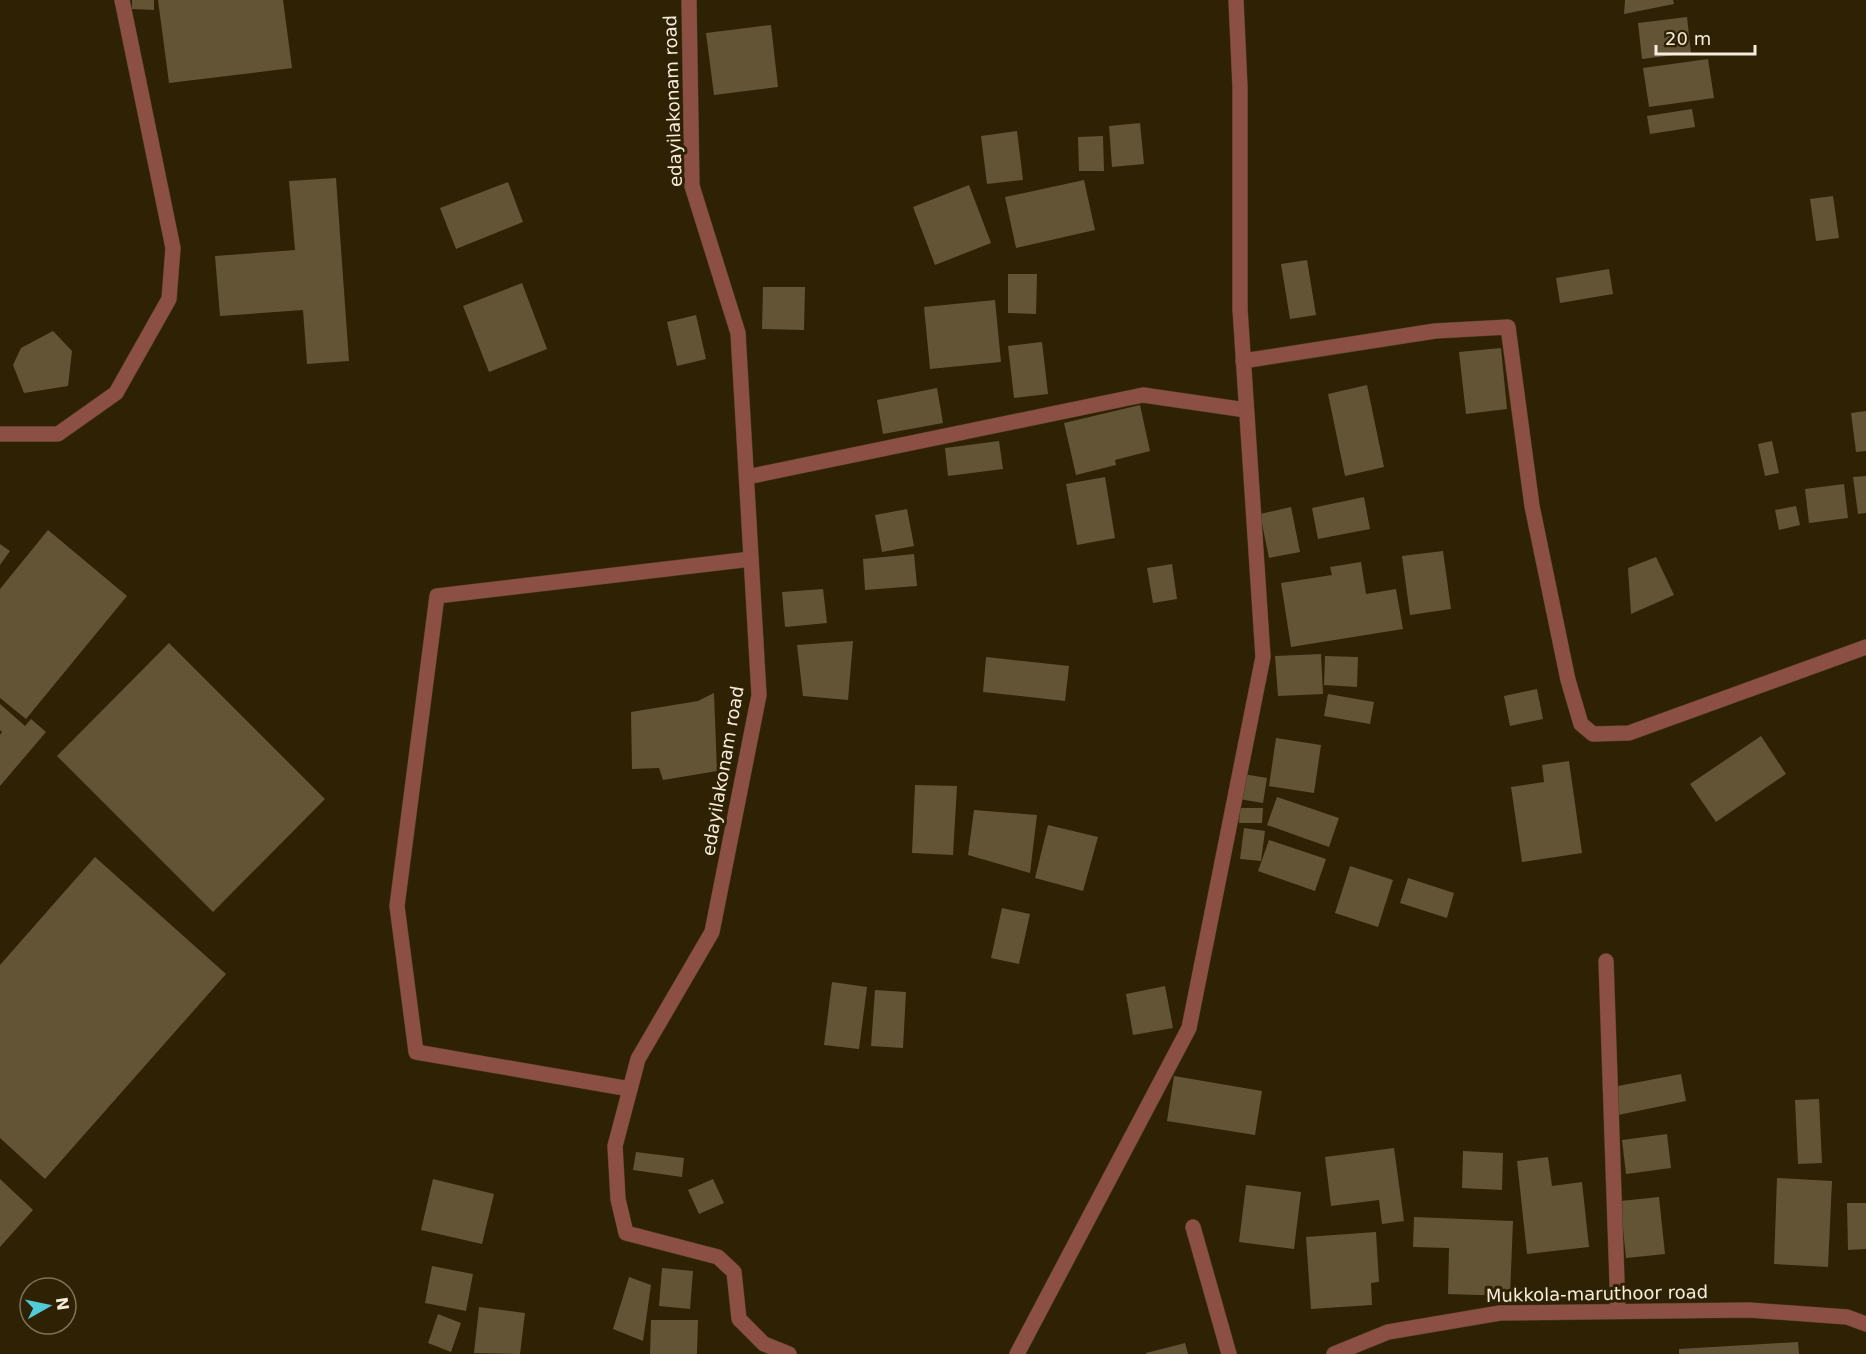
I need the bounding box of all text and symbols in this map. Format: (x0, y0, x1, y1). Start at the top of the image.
street label: edayilakonam road (659, 15, 686, 187)
scale bar (1656, 18, 1755, 56)
text: 20 m (1665, 28, 1711, 49)
street label: edayilakonam road (697, 684, 748, 858)
north arrow (18, 1276, 78, 1336)
street label: Mukkola-maruthoor road (1486, 1281, 1708, 1306)
text: N (52, 1296, 73, 1312)

